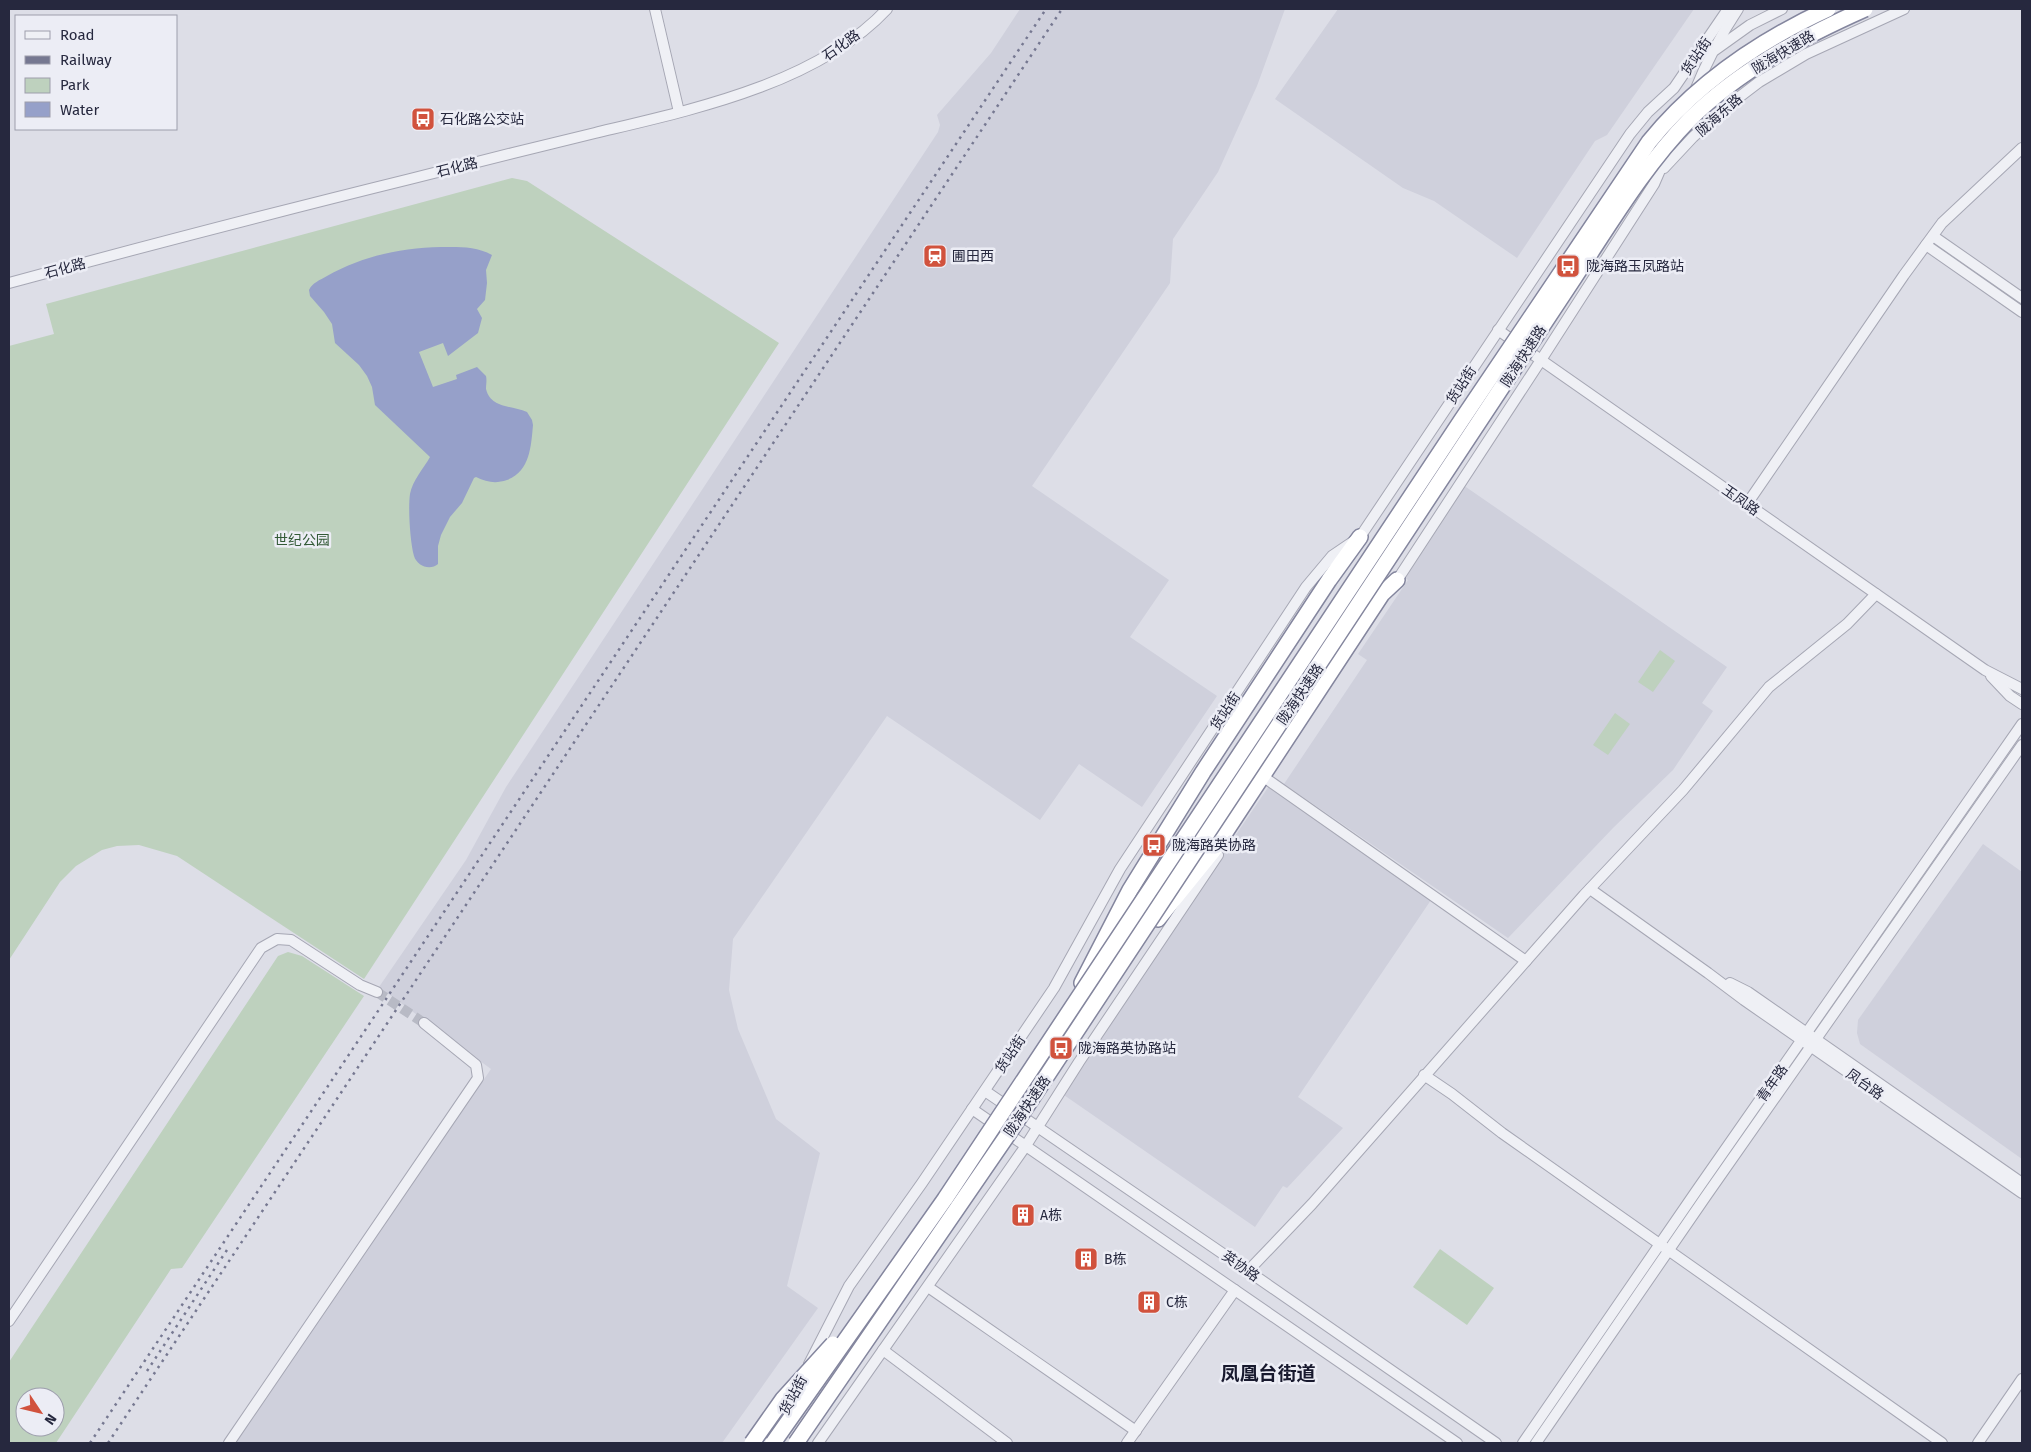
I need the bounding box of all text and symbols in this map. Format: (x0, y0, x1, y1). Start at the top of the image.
legend (15, 15, 178, 130)
text: Road (60, 26, 95, 44)
street label: 石化路 (819, 26, 863, 64)
street label: 陇海快速路 (1749, 27, 1818, 78)
street label: 货站街 (1678, 34, 1715, 78)
text: Railway (60, 51, 112, 69)
text: Park (60, 76, 90, 94)
street label: 陇海东路 (1693, 91, 1746, 140)
text: Water (60, 101, 99, 119)
bus stop icon: 石化路公交站 (410, 106, 436, 132)
place label: 石化路公交站 (440, 111, 524, 128)
street label: 石化路 (435, 154, 480, 181)
station icon: 圃田西 (922, 243, 948, 269)
place label: 圃田西 (952, 248, 994, 265)
bus stop icon: 陇海路玉凤路站 (1555, 253, 1581, 279)
street label: 石化路 (43, 255, 88, 282)
place label: 陇海路玉凤路站 (1586, 258, 1684, 275)
street label: 陇海快速路 (1497, 322, 1550, 390)
street label: 货站街 (1443, 363, 1480, 408)
street label: 玉凤路 (1719, 481, 1763, 519)
park label: 世纪公园 (274, 532, 330, 549)
street label: 陇海快速路 (1274, 661, 1327, 728)
street label: 货站街 (1207, 689, 1244, 734)
bus stop icon: 陇海路英协路 (1141, 832, 1167, 858)
place label: 陇海路英协路 (1172, 837, 1256, 854)
street label: 货站街 (992, 1032, 1029, 1076)
bus stop icon: 陇海路英协路站 (1048, 1035, 1074, 1061)
place label: 陇海路英协路站 (1078, 1040, 1176, 1057)
street label: 青年路 (1753, 1061, 1791, 1105)
street label: 凤台路 (1843, 1065, 1887, 1103)
street label: 陇海快速路 (1001, 1073, 1054, 1140)
building icon: A栋 (1010, 1202, 1036, 1228)
place label: A栋 (1040, 1207, 1062, 1224)
building icon: B栋 (1073, 1246, 1099, 1272)
street label: 英协路 (1219, 1247, 1263, 1285)
place label: B栋 (1104, 1251, 1127, 1268)
building icon: C栋 (1136, 1289, 1162, 1315)
place label: C栋 (1166, 1294, 1188, 1311)
district label: 凤凰台街道 (1220, 1362, 1316, 1385)
street label: 货站街 (776, 1373, 811, 1418)
north arrow (15, 1387, 65, 1437)
text: N (41, 1410, 60, 1428)

